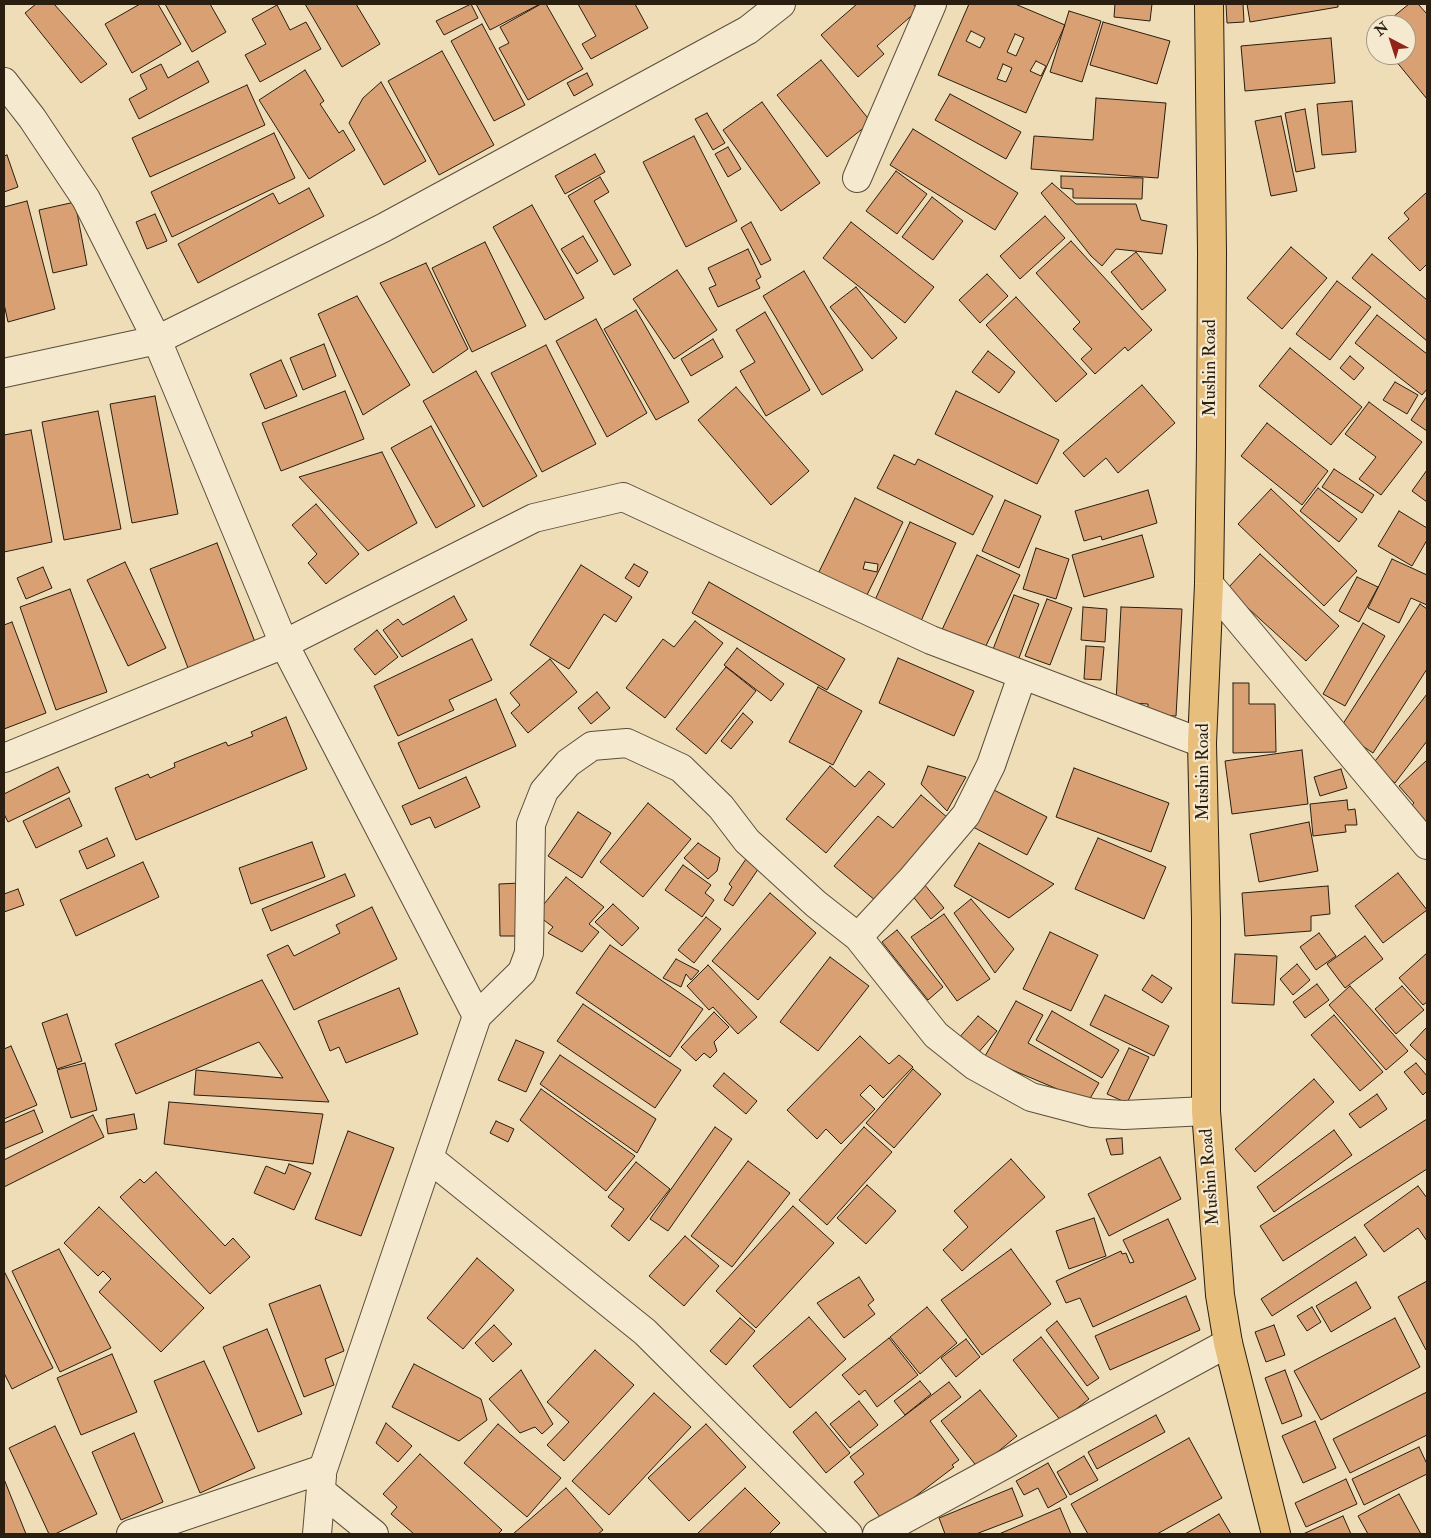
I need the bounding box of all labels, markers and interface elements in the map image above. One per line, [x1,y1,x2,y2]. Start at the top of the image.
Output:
north arrow [1366,15,1416,65]
text: N [1371,18,1392,39]
street label: Mushin Road [1200,319,1222,417]
street label: Mushin Road [1193,723,1215,821]
street label: Mushin Road [1197,1128,1225,1226]

